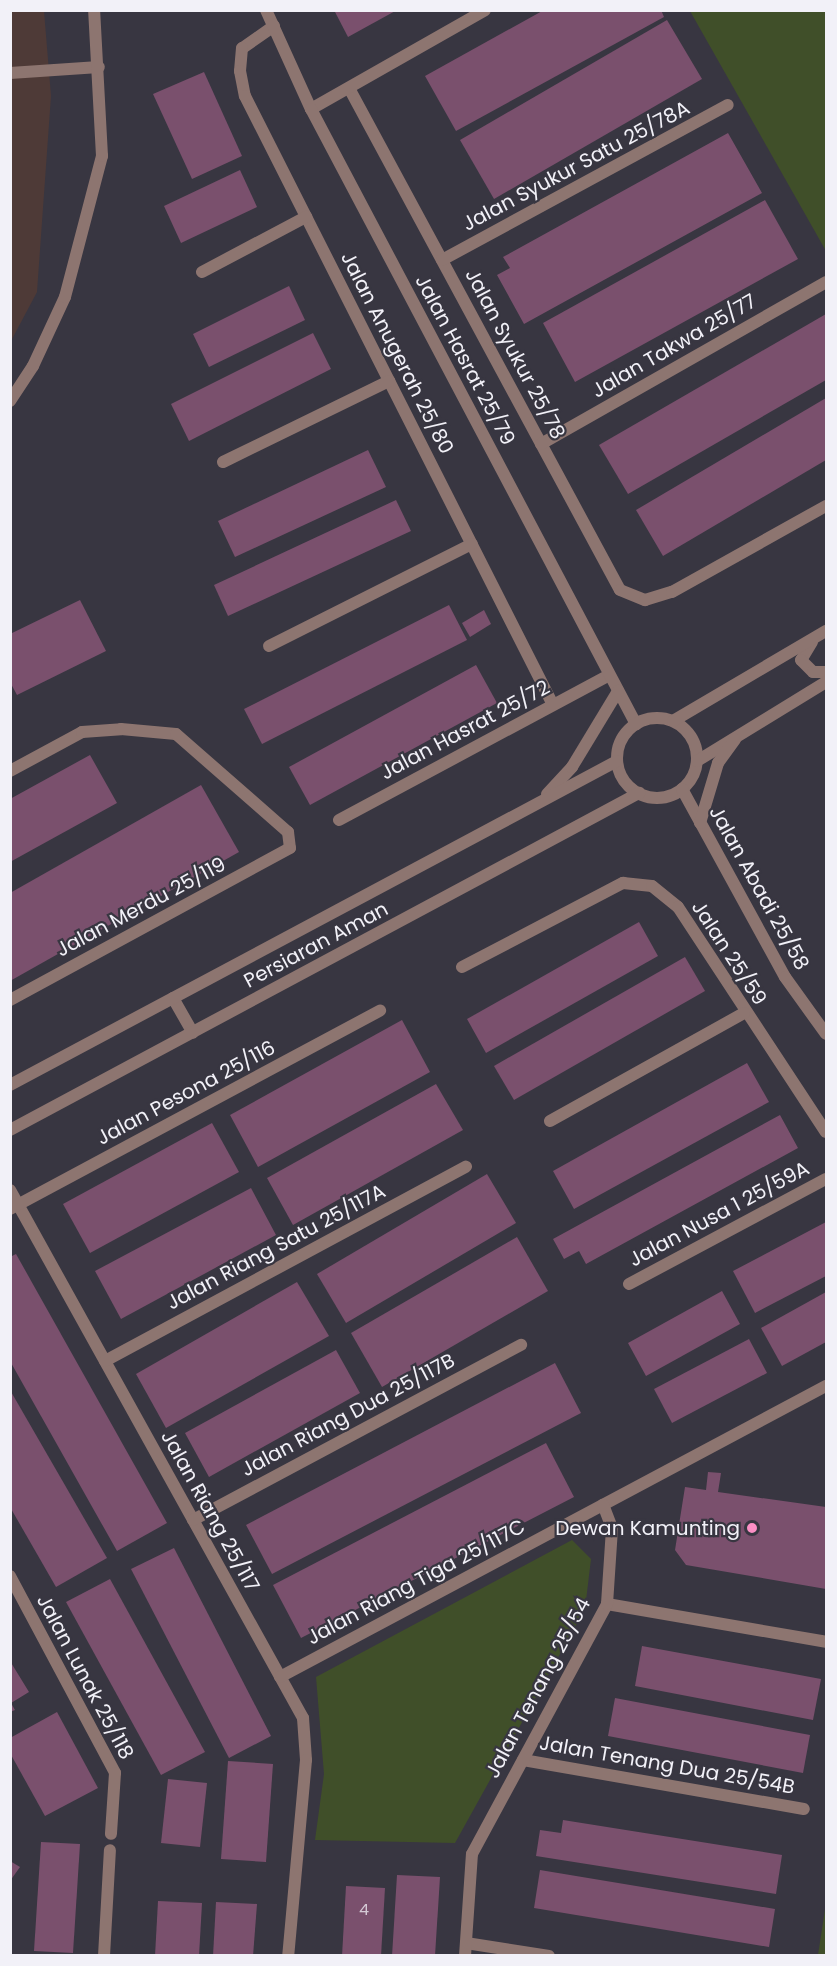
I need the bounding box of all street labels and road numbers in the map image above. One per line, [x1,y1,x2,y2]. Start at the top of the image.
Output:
street label: Jalan Syukur Satu 25/78A [458,96,694,236]
street label: Jalan Anugerah 25/80 [336,248,458,458]
street label: Jalan Syukur 25/78 [460,265,570,443]
street label: Jalan Hasrat 25/79 [410,271,520,449]
street label: Jalan Takwa 25/77 [587,289,761,403]
street label: Jalan Hasrat 25/72 [376,675,554,785]
street label: Jalan Abadi 25/58 [704,802,814,974]
street label: Jalan Merdu 25/119 [52,852,230,962]
street label: Jalan 25/59 [686,896,772,1010]
street label: Persiaran Aman [240,897,392,993]
street label: Jalan Pesona 25/116 [93,1036,279,1150]
street label: Jalan Nusa 1 25/59A [625,1156,813,1272]
street label: Jalan Riang Satu 25/117A [162,1179,390,1315]
street label: Jalan Riang Dua 25/117B [237,1348,459,1482]
street label: Jalan Riang 25/117 [156,1426,264,1596]
street label: Jalan Riang Tiga 25/117C [303,1514,529,1650]
street label: Jalan Lunak 25/118 [31,1591,139,1763]
street label: Jalan Tenang 25/54 [480,1594,596,1782]
street label: Jalan Tenang Dua 25/54B [538,1731,796,1799]

